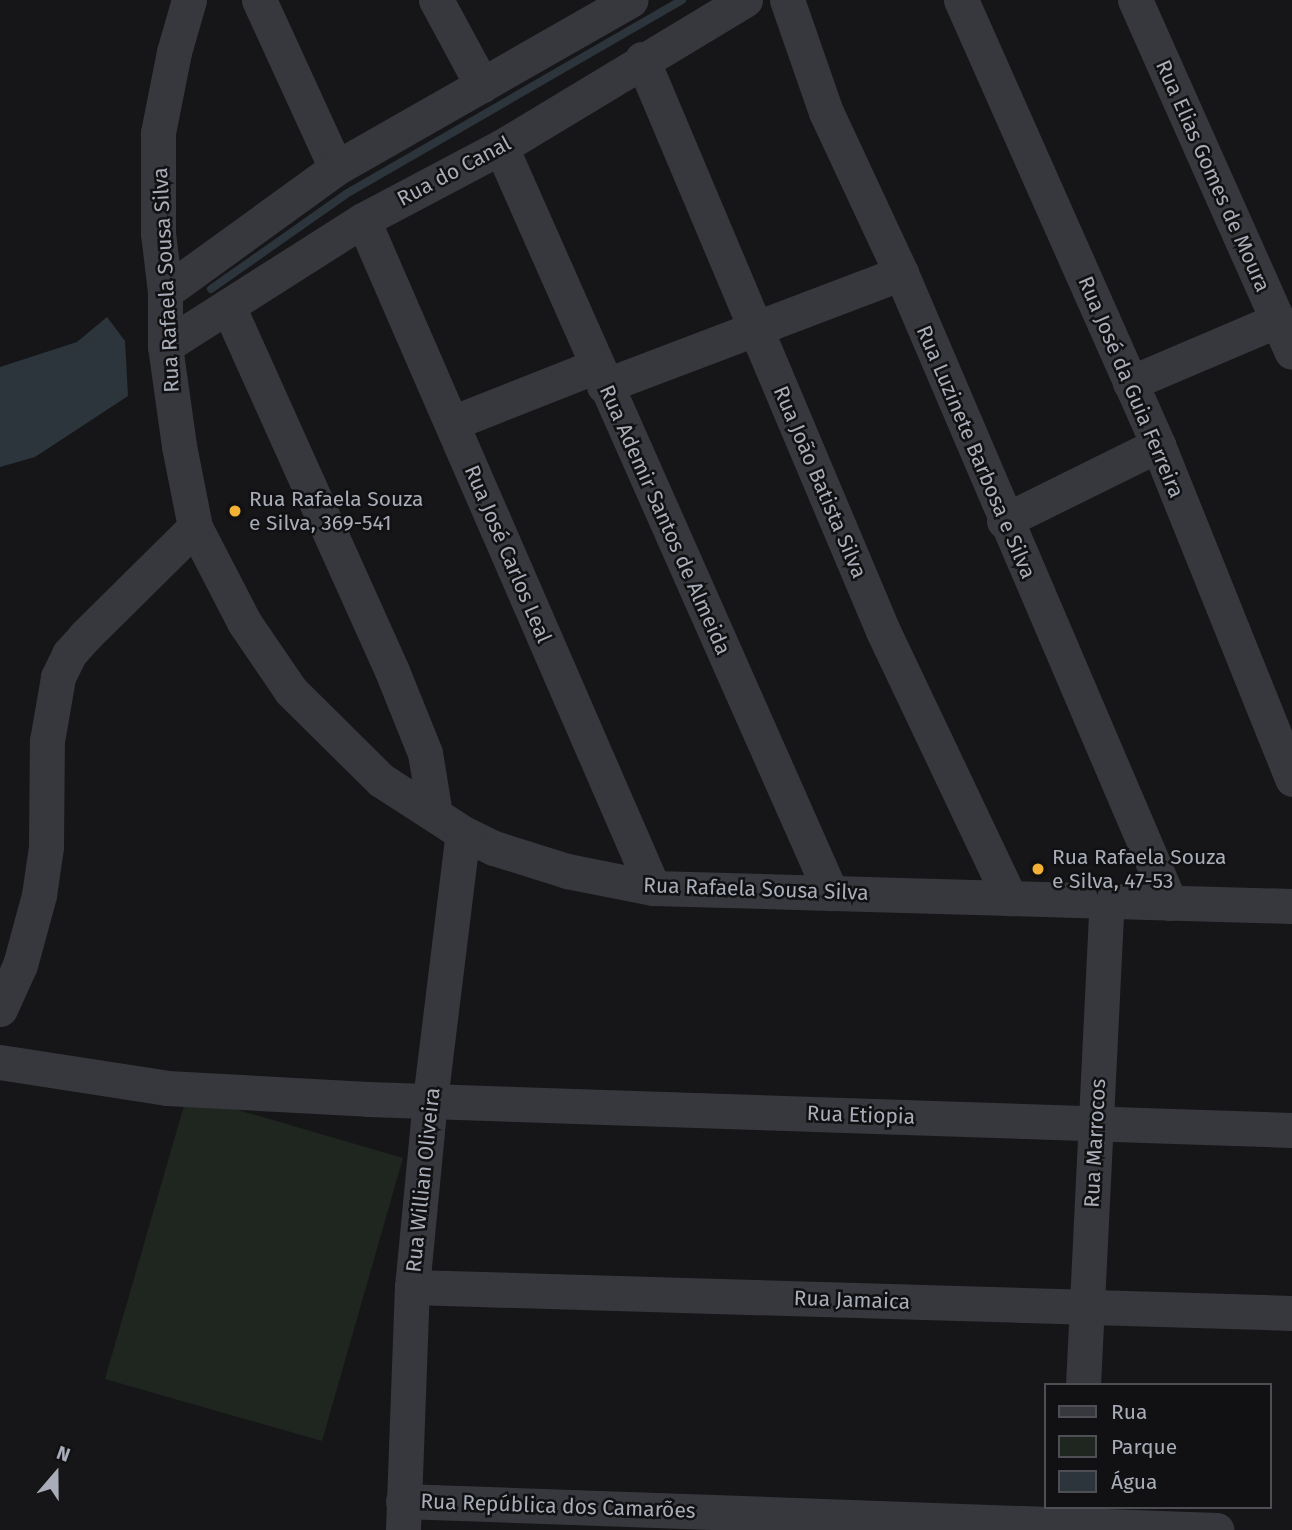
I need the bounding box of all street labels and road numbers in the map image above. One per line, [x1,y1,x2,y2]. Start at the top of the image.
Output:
street label: Rua Elias Gomes de Moura [1150,56,1276,296]
street label: Rua do Canal [393,131,515,211]
street label: Rua Rafaela Sousa Silva [148,167,184,393]
street label: Rua José da Guia Ferreira [1073,272,1189,502]
street label: Rua Luzinete Barbosa e Silva [911,322,1041,582]
street label: Rua Ademir Santos de Almeida [594,381,736,659]
street label: Rua João Batista Silva [768,382,872,582]
street label: Rua José Carlos Leal [459,461,557,647]
street label: Rua Rafaela Sousa Silva [643,872,869,906]
street label: Rua Marrocos [1079,1078,1111,1208]
street label: Rua Willian Oliveira [401,1086,445,1274]
street label: Rua Etiopia [806,1101,916,1129]
street label: Rua Jamaica [793,1285,911,1315]
street label: Rua República dos Camarões [420,1489,696,1523]

